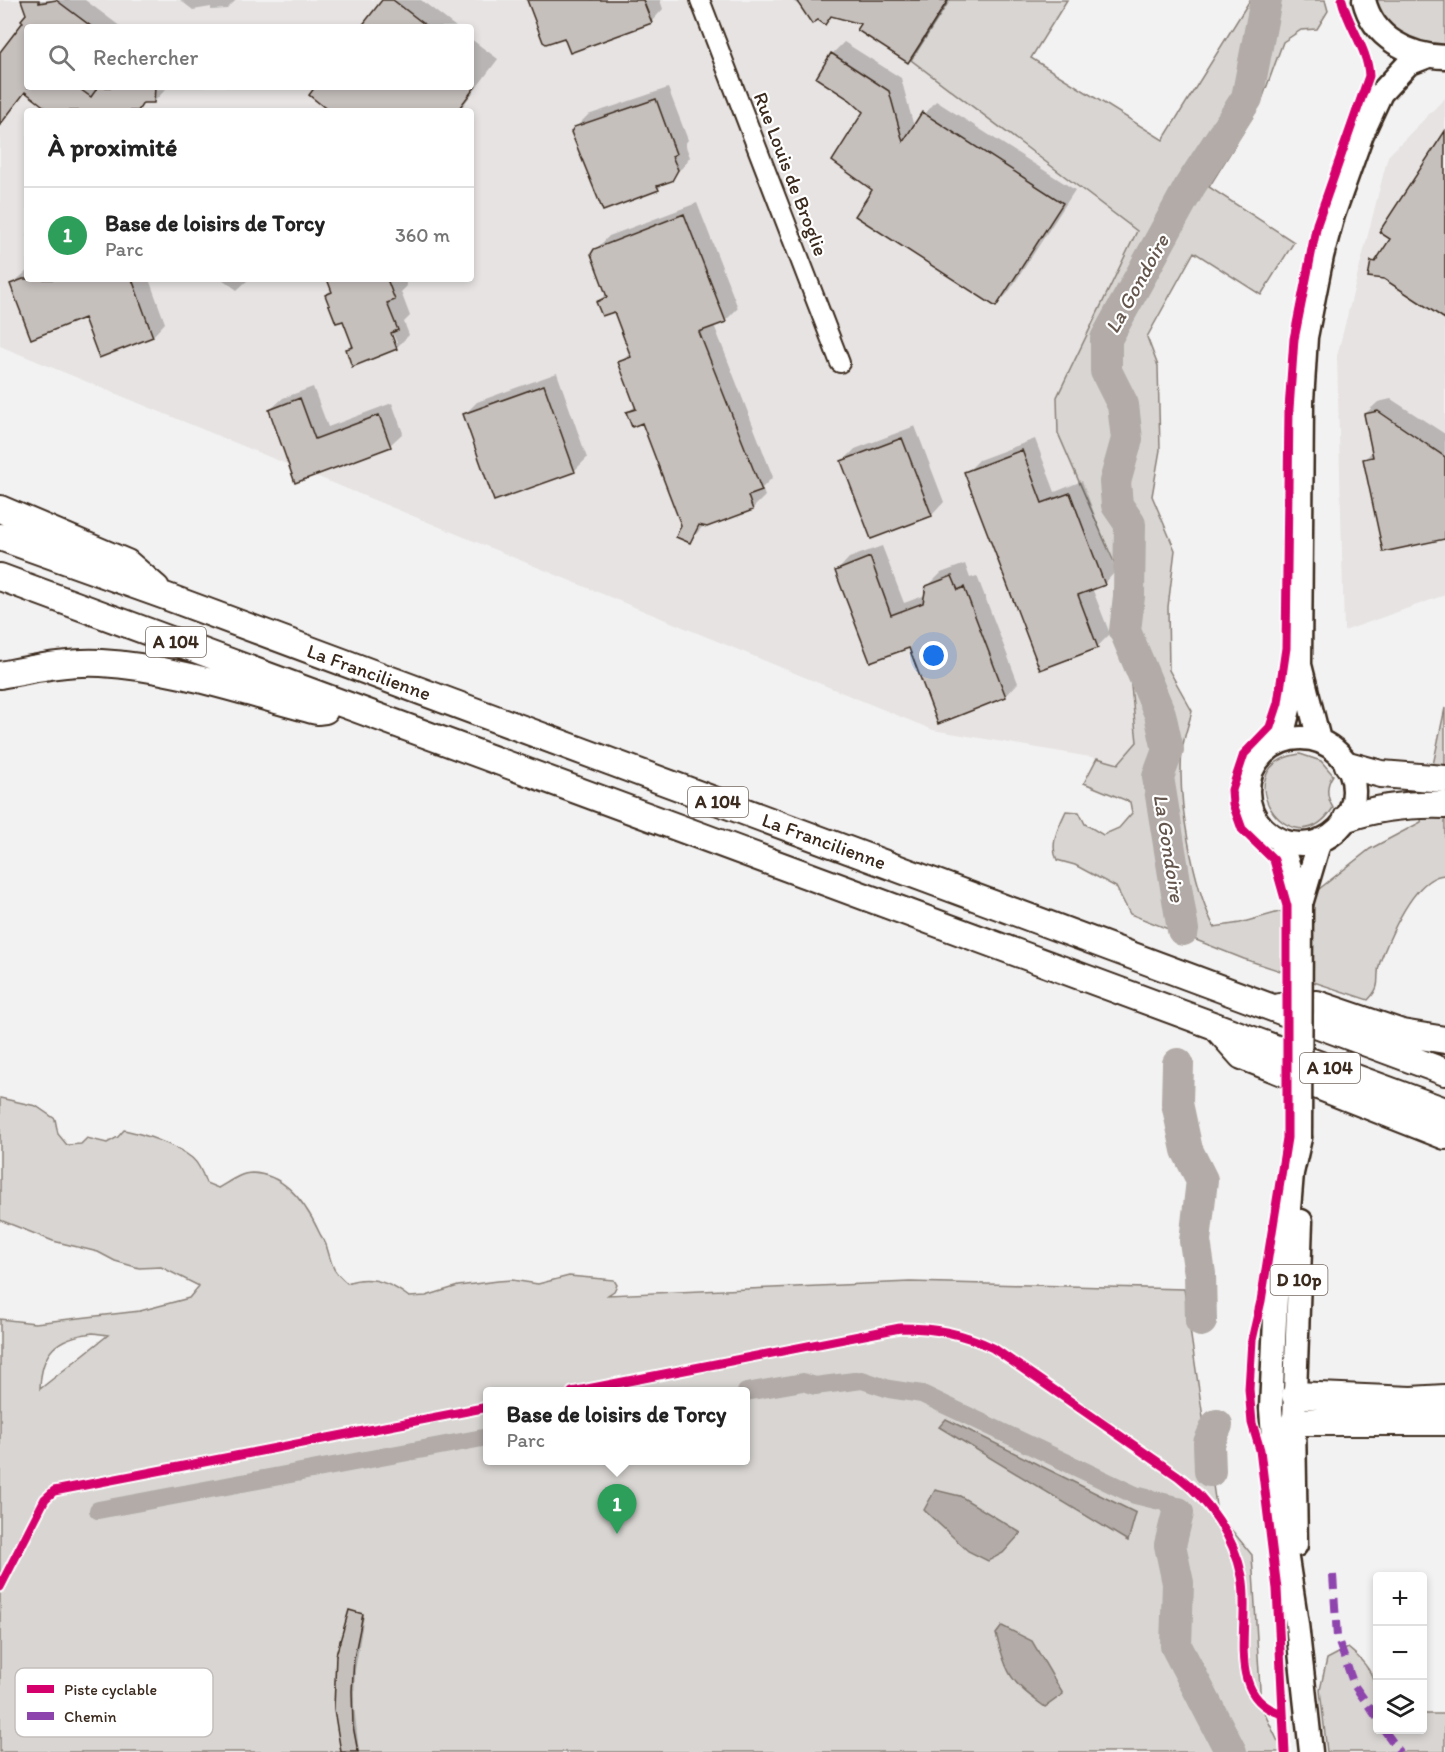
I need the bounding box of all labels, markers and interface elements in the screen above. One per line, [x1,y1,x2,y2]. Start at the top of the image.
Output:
search box [24,24,474,90]
icon: search [45,41,78,74]
text: Rechercher [93,44,198,71]
street label: Rue Louis de Broglie [749,89,833,259]
text: À proximité [48,131,177,163]
text: Base de loisirs de Torcy [105,210,325,237]
text: 1 [63,223,72,247]
text: 360 m [395,223,450,247]
water label: La Gondoire [1099,229,1174,337]
text: Parc [105,237,143,261]
road number: A 104 [146,627,206,657]
street label: La Francilienne [304,638,434,706]
your location [919,641,948,670]
road number: A 104 [688,787,748,817]
water label: La Gondoire [1149,792,1191,905]
street label: La Francilienne [759,807,889,875]
road number: A 104 [1300,1053,1360,1083]
road number: D 10p [1270,1265,1328,1295]
popup [483,1387,750,1465]
text: Base de loisirs de Torcy [507,1401,726,1428]
text: Parc [507,1428,545,1452]
pin: 1 [598,1484,636,1534]
map controls [1373,1572,1427,1734]
button: + [1373,1572,1427,1626]
button: − [1373,1626,1427,1680]
legend [15,1668,213,1737]
text: Piste cyclable [64,1680,157,1699]
button: layers [1373,1680,1427,1734]
text: Chemin [64,1707,117,1726]

